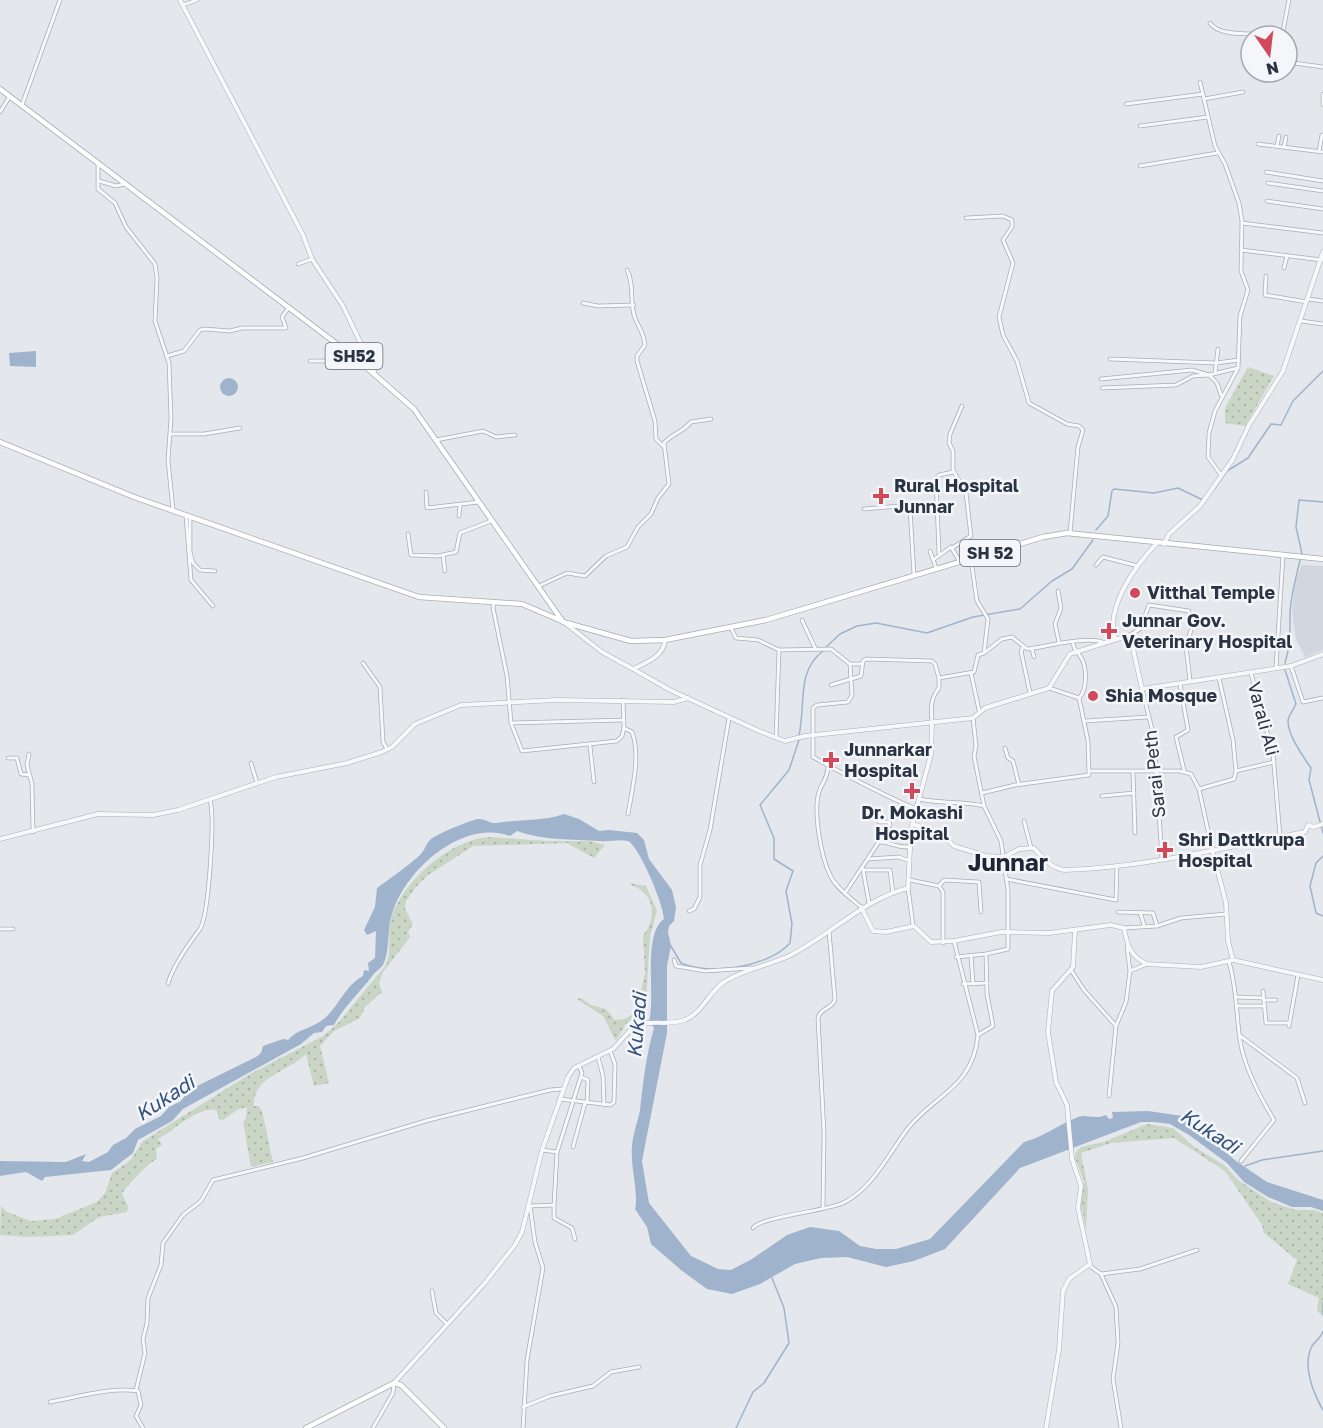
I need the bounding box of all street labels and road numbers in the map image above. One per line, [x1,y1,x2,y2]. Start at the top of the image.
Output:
road number: SH52 [326,343,382,369]
road number: SH 52 [960,540,1020,566]
street label: Varali Ali [1244,679,1284,758]
street label: Sarai Peth [1138,729,1170,819]

